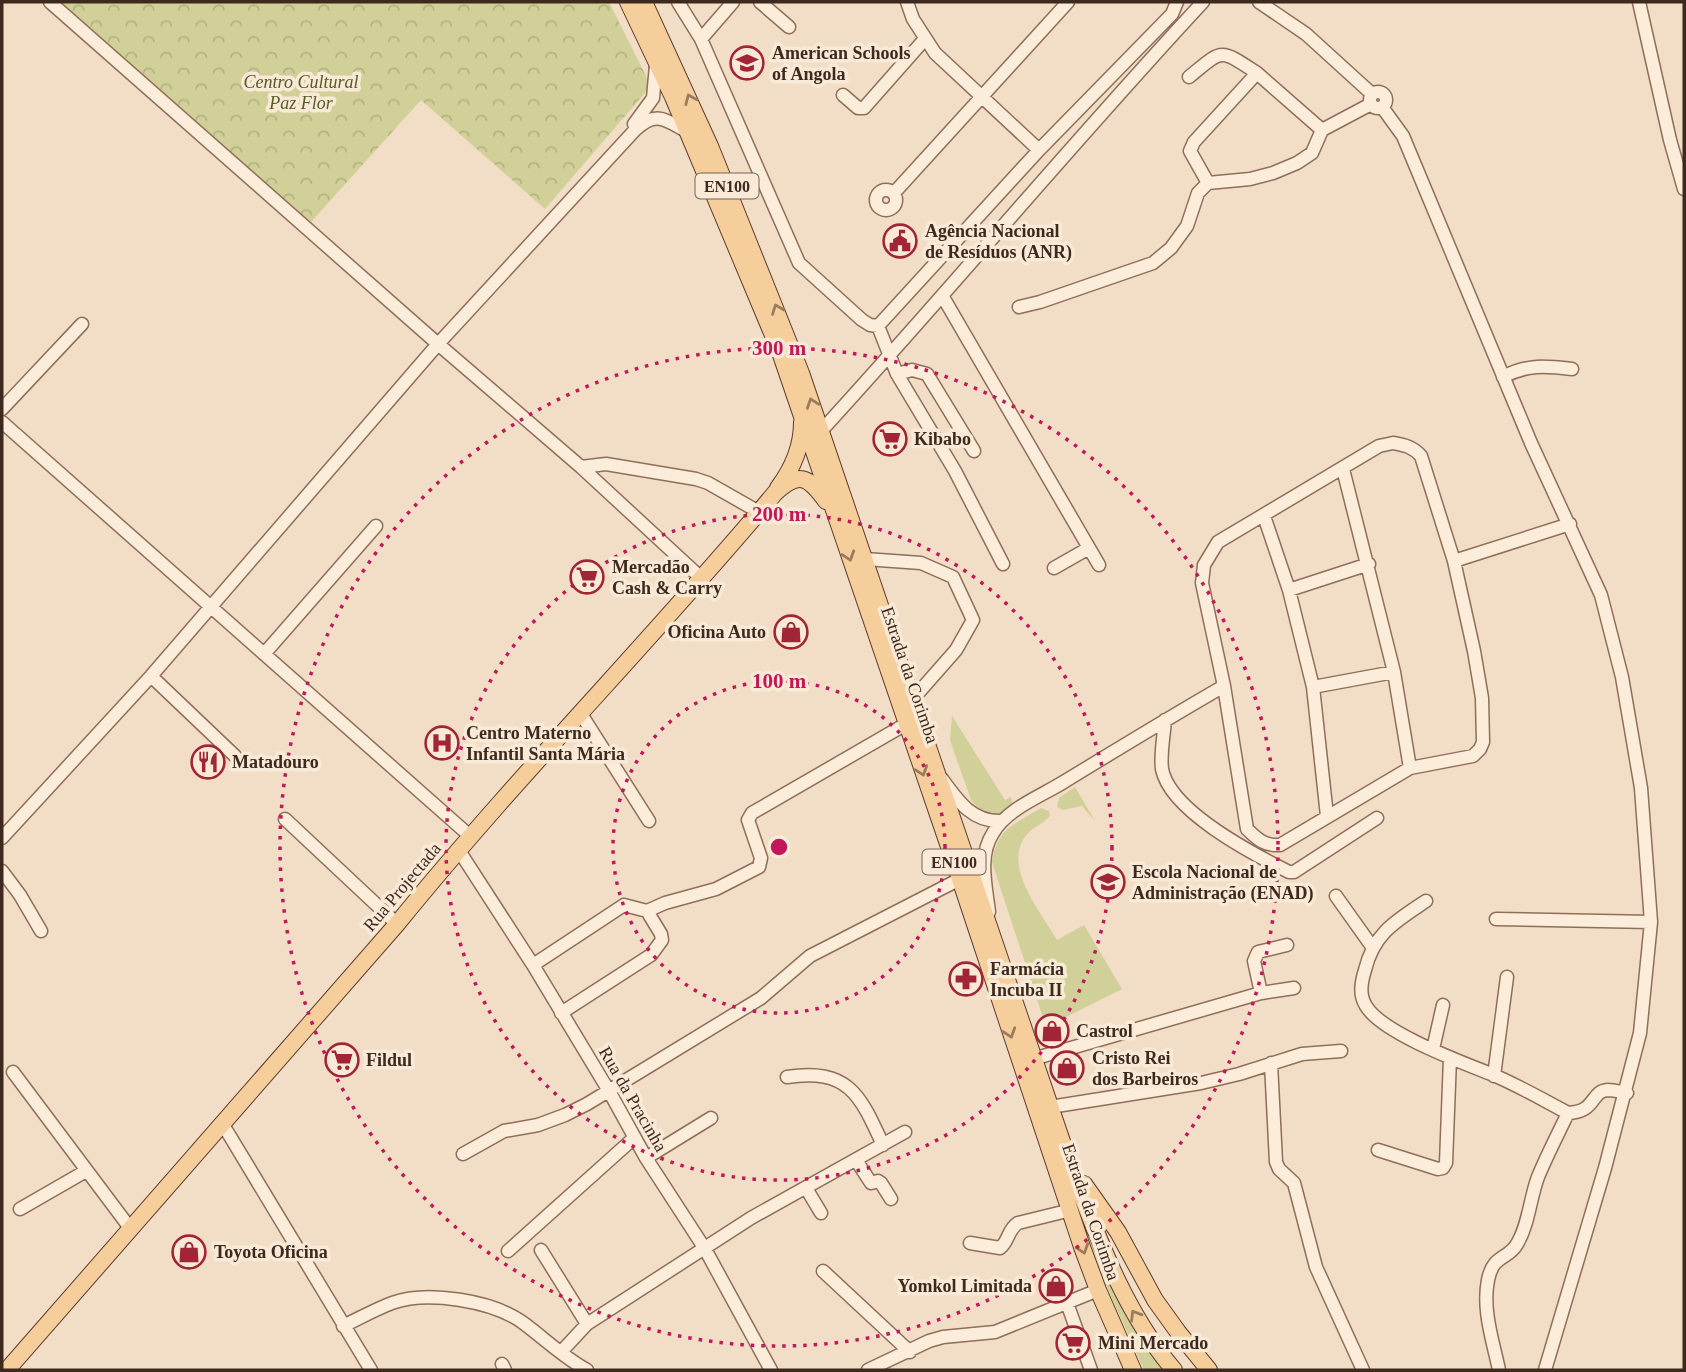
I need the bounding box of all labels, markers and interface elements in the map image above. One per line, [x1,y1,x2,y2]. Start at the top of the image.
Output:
place label: American Schools of Angola [772,43,911,84]
school or university icon: American Schools of Angola [728,44,766,82]
park label: Centro Cultural Paz Flor [244,72,358,113]
one-way arrow [684,94,698,106]
road number: EN100 [696,174,758,198]
place label: Agência Nacional de Resíduos (ANR) [925,221,1072,263]
public building icon: Agência Nacional de Resíduos (ANR) [881,222,919,260]
one-way arrow [771,304,785,316]
text: 300 m [752,336,807,360]
one-way arrow [806,398,820,410]
supermarket icon: Kibabo [871,420,909,458]
place label: Kibabo [914,429,971,449]
text: 200 m [752,502,807,526]
one-way arrow [841,549,856,561]
place label: Mercadão Cash & Carry [612,557,722,598]
supermarket icon: Mercadão Cash & Carry [568,558,606,596]
street label: Estrada da Corimba [877,604,943,746]
shop icon: Oficina Auto [772,613,810,651]
place label: Oficina Auto [667,622,766,642]
text: 100 m [752,669,807,693]
place label: Centro Materno Infantil Santa Mária [466,723,625,764]
hospital icon: Centro Materno Infantil Santa Mária [423,724,461,762]
restaurant icon: Matadouro [189,743,227,781]
place label: Matadouro [232,752,319,772]
one-way arrow [914,765,928,777]
centre of rings [767,835,791,859]
street label: Rua Projectada [359,839,445,935]
road number: EN100 [922,849,986,874]
place label: Escola Nacional de Administração (ENAD) [1132,862,1314,904]
school or university icon: Escola Nacional de Administração (ENAD) [1089,863,1127,901]
place label: Farmácia Incuba II [990,959,1064,1000]
pharmacy icon: Farmácia Incuba II [947,960,985,998]
shop icon: Castrol [1033,1012,1071,1050]
place label: Castrol [1076,1021,1133,1041]
one-way arrow [1002,1027,1016,1039]
supermarket icon: Fildul [323,1041,361,1079]
street label: Rua da Pracinha [595,1043,671,1155]
place label: Cristo Rei dos Barbeiros [1092,1048,1198,1089]
shop icon: Cristo Rei dos Barbeiros [1048,1049,1086,1087]
place label: Fildul [366,1050,412,1070]
street label: Estrada da Corimba [1058,1141,1124,1283]
shop icon: Toyota Oficina [170,1233,208,1271]
place label: Toyota Oficina [214,1242,328,1262]
one-way arrow [1075,1242,1089,1255]
shop icon: Yomkol Limitada [1037,1267,1075,1305]
place label: Yomkol Limitada [897,1276,1032,1296]
one-way arrow [1130,1309,1143,1322]
supermarket icon: Mini Mercado [1054,1324,1092,1362]
place label: Mini Mercado [1098,1333,1208,1353]

